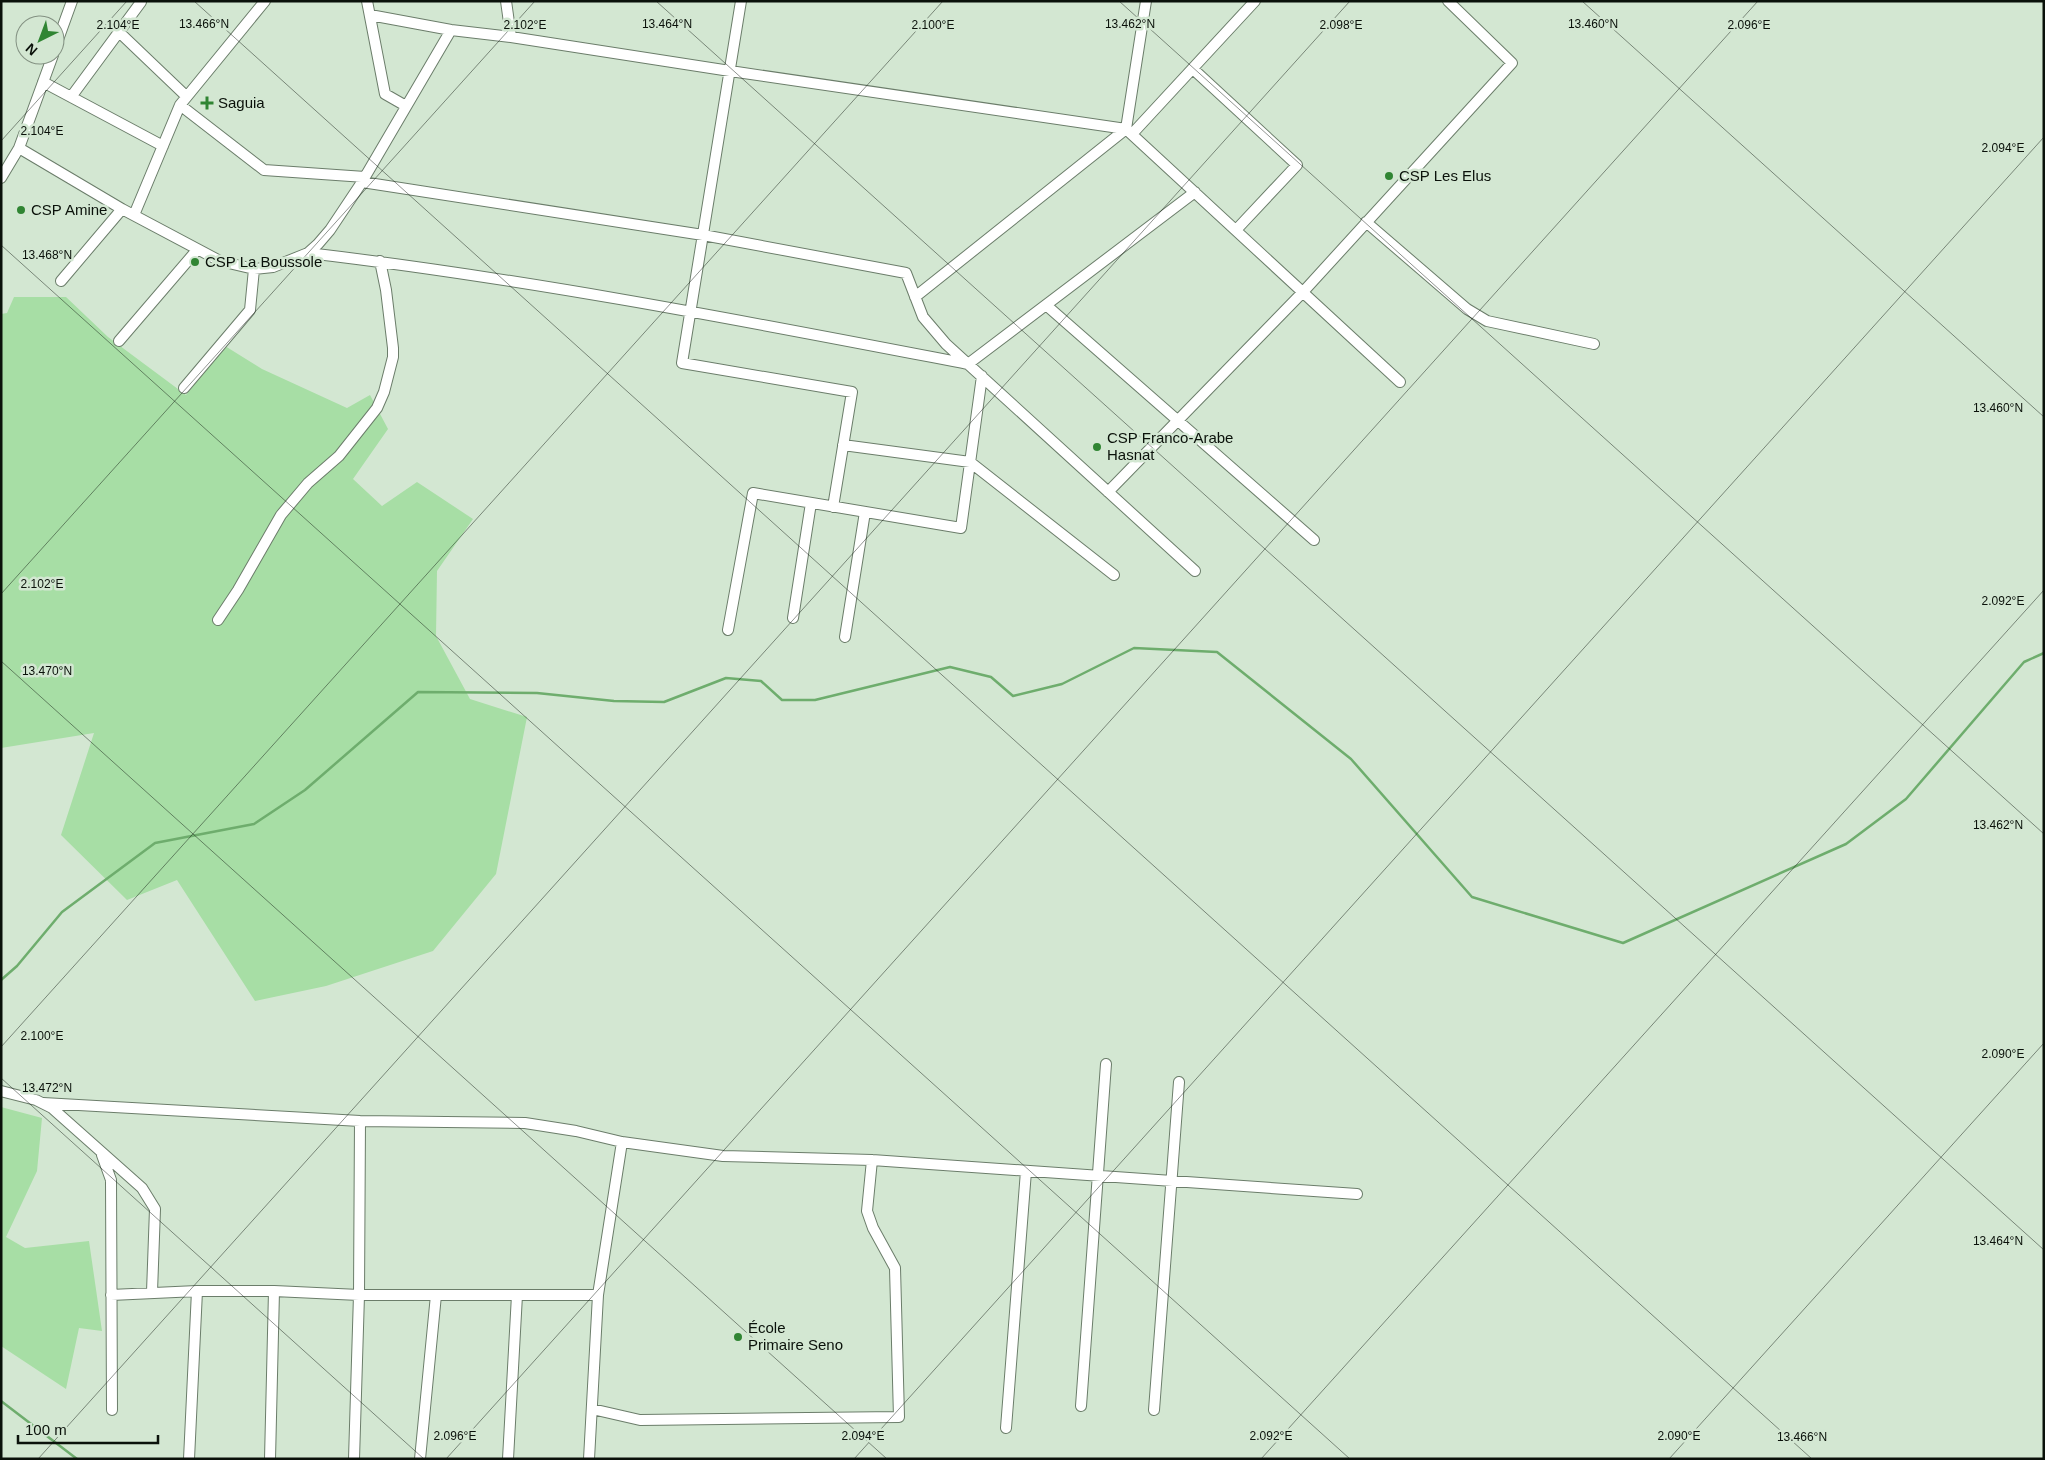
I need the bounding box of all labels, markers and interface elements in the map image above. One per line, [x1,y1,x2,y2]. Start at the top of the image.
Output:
north arrow [15,15,65,65]
text: 13.466°N [179,17,229,31]
text: 13.464°N [642,17,692,31]
text: 13.462°N [1105,17,1155,31]
text: 13.460°N [1568,17,1618,31]
text: 2.104°E [97,18,139,32]
text: 2.102°E [504,18,546,32]
text: 2.100°E [912,18,954,32]
text: 2.098°E [1320,18,1362,32]
text: 2.096°E [1728,18,1770,32]
text: N [22,40,40,59]
place label: Saguia [218,94,265,111]
marker: Saguia [200,96,214,110]
text: 2.104°E [21,124,63,138]
text: 2.094°E [1982,141,2024,155]
place label: CSP Les Elus [1399,167,1491,184]
marker: CSP Les Elus [1383,170,1395,182]
place label: CSP Amine [31,201,107,218]
marker: CSP Amine [15,204,27,216]
text: 13.468°N [22,248,72,262]
place label: CSP La Boussole [205,253,322,270]
marker: CSP La Boussole [189,256,201,268]
text: 13.460°N [1973,401,2023,415]
place label: CSP Franco-Arabe Hasnat [1107,429,1233,463]
marker: CSP Franco-Arabe Hasnat [1091,441,1103,453]
text: 2.102°E [21,577,63,591]
text: 2.092°E [1982,594,2024,608]
text: 13.470°N [22,664,72,678]
text: 13.462°N [1973,818,2023,832]
text: 2.100°E [21,1029,63,1043]
text: 2.090°E [1982,1047,2024,1061]
text: 13.472°N [22,1081,72,1095]
text: 13.464°N [1973,1234,2023,1248]
place label: École Primaire Seno [748,1319,843,1353]
marker: École Primaire Seno [732,1331,744,1343]
scale bar [18,1412,158,1444]
text: 100 m [25,1421,67,1438]
text: 2.096°E [434,1429,476,1443]
text: 2.094°E [842,1429,884,1443]
text: 2.092°E [1250,1429,1292,1443]
text: 2.090°E [1658,1429,1700,1443]
text: 13.466°N [1777,1430,1827,1444]

